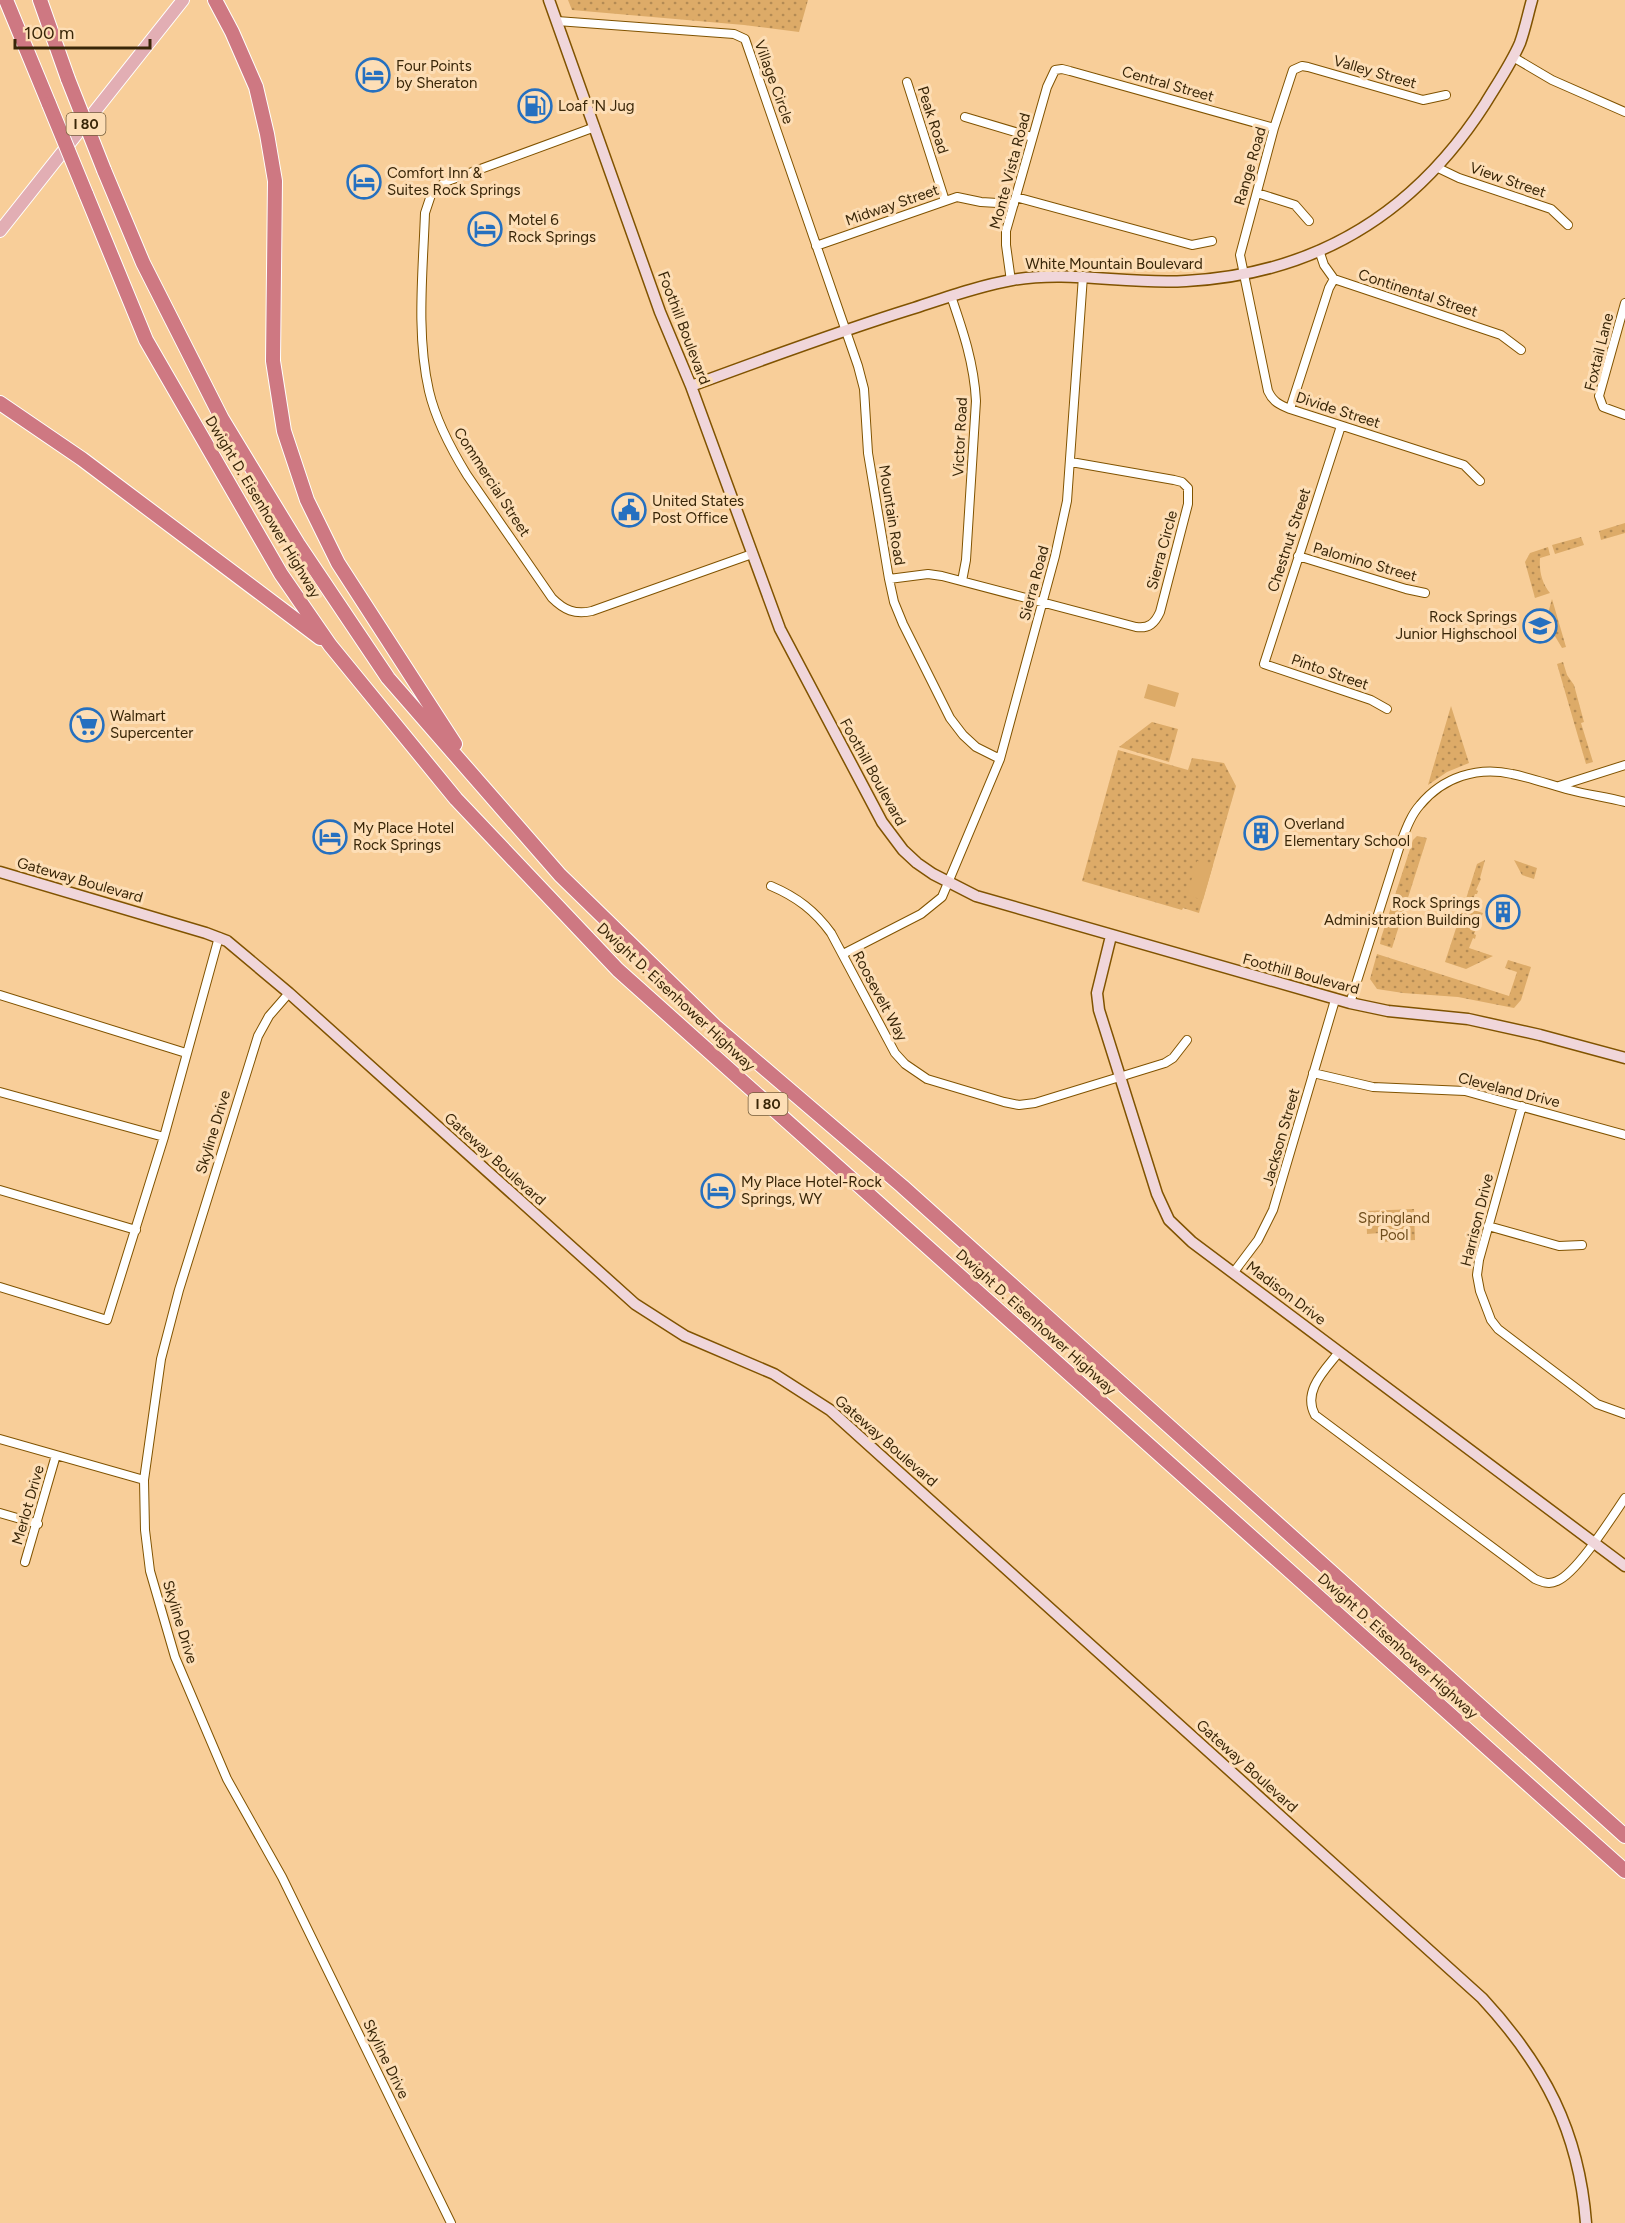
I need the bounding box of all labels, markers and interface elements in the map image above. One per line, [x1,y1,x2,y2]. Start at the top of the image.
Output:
scale bar [15,12,150,50]
text: 100 m [24,22,74,44]
street label: Village Circle [751,38,797,126]
street label: Valley Street [1331,52,1419,93]
hotel icon: Four Points by Sheraton [355,57,391,93]
place label: Four Points by Sheraton [396,57,477,92]
street label: Central Street [1120,62,1216,106]
street label: Peak Road [914,84,952,156]
fuel station icon: Loaf 'N Jug [517,88,553,124]
place label: Loaf 'N Jug [558,97,635,115]
street label: Monte Vista Road [986,111,1034,231]
road number: I 80 [66,113,106,135]
street label: Range Road [1230,125,1270,207]
street label: View Street [1468,159,1549,202]
hotel icon: Comfort Inn & Suites Rock Springs [346,164,382,200]
place label: Comfort Inn & Suites Rock Springs [387,164,521,199]
street label: Midway Street [843,180,941,229]
hotel icon: Motel 6 Rock Springs [467,211,503,247]
place label: Motel 6 Rock Springs [508,211,596,246]
street label: White Mountain Boulevard [1025,255,1203,273]
street label: Continental Street [1356,265,1480,321]
street label: Foothill Boulevard [654,269,714,387]
street label: Foxtail Lane [1581,311,1617,393]
street label: Divide Street [1293,388,1383,432]
street label: Victor Road [949,397,971,477]
street label: Dwight D. Eisenhower Highway [201,413,325,601]
street label: Commercial Street [450,424,534,540]
street label: Mountain Road [875,463,909,567]
street label: Chestnut Street [1264,485,1314,594]
public building icon: United States Post Office [611,492,647,528]
place label: United States Post Office [652,492,744,527]
street label: Sierra Circle [1143,508,1181,592]
street label: Palomino Street [1311,539,1419,586]
street label: Sierra Road [1015,544,1053,622]
place label: Rock Springs Junior Highschool [1395,608,1517,643]
school or university icon: Rock Springs Junior Highschool [1522,608,1558,644]
street label: Pinto Street [1289,650,1371,694]
supermarket icon: Walmart Supercenter [69,707,105,743]
place label: Walmart Supercenter [110,707,193,742]
street label: Foothill Boulevard [836,715,910,829]
building icon: Overland Elementary School [1243,815,1279,851]
place label: Overland Elementary School [1284,815,1410,850]
hotel icon: My Place Hotel Rock Springs [312,819,348,855]
place label: My Place Hotel Rock Springs [353,819,454,854]
street label: Gateway Boulevard [15,853,145,907]
place label: Rock Springs Administration Building [1324,894,1480,929]
building icon: Rock Springs Administration Building [1485,894,1521,930]
street label: Dwight D. Eisenhower Highway [593,919,759,1075]
street label: Roosevelt Way [849,948,911,1044]
street label: Foothill Boulevard [1241,950,1361,998]
street label: Cleveland Drive [1456,1069,1562,1111]
street label: Jackson Street [1258,1086,1304,1188]
street label: Skyline Drive [192,1088,234,1176]
road number: I 80 [748,1093,788,1115]
street label: Gateway Boulevard [441,1109,549,1209]
street label: Harrison Drive [1457,1172,1497,1268]
hotel icon: My Place Hotel-Rock Springs, WY [700,1173,736,1209]
place label: My Place Hotel-Rock Springs, WY [741,1173,882,1208]
park label: Springland Pool [1358,1209,1430,1244]
street label: Dwight D. Eisenhower Highway [952,1245,1120,1399]
street label: Madison Drive [1243,1257,1329,1329]
street label: Gateway Boulevard [831,1392,941,1490]
street label: Merlot Drive [8,1463,48,1547]
street label: Dwight D. Eisenhower Highway [1314,1569,1482,1723]
street label: Skyline Drive [159,1578,201,1666]
street label: Gateway Boulevard [1193,1716,1301,1816]
street label: Skyline Drive [359,2016,413,2102]

